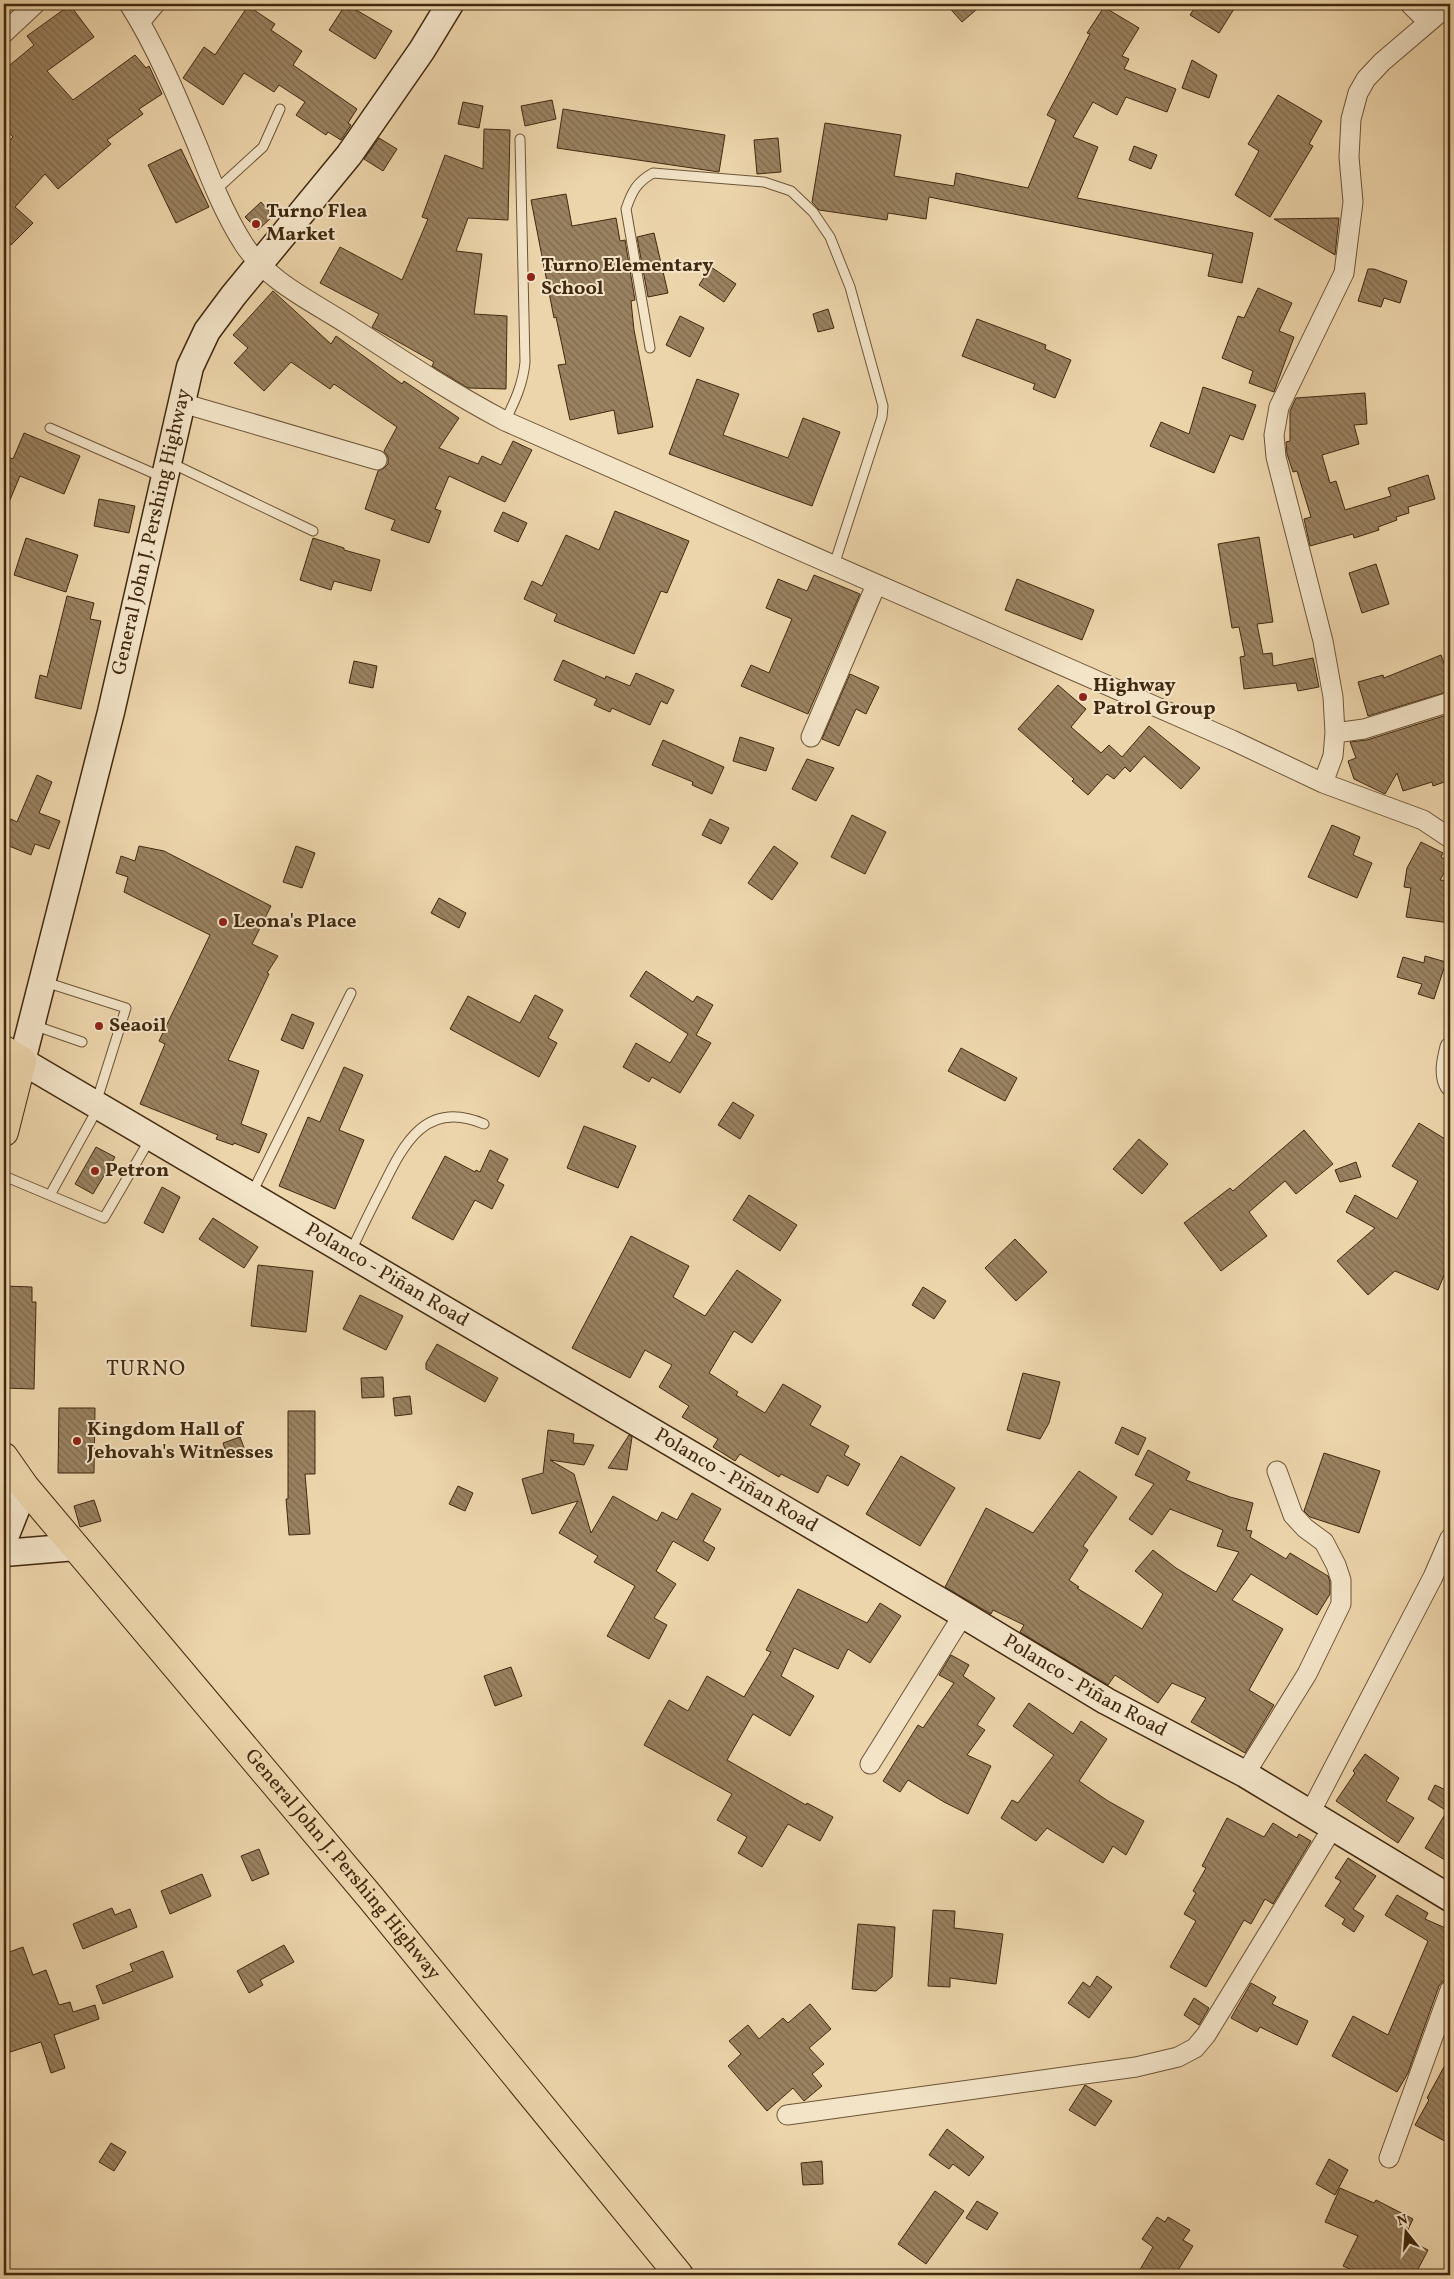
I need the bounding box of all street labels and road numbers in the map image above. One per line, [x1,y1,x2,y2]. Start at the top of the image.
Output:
street label: General John J. Pershing Highway [105,386,199,678]
street label: Polanco - Piñan Road [300,1216,474,1335]
street label: Polanco - Piñan Road [649,1422,823,1540]
street label: Polanco - Piñan Road [997,1628,1172,1745]
street label: General John J. Pershing Highway [238,1743,447,1987]

